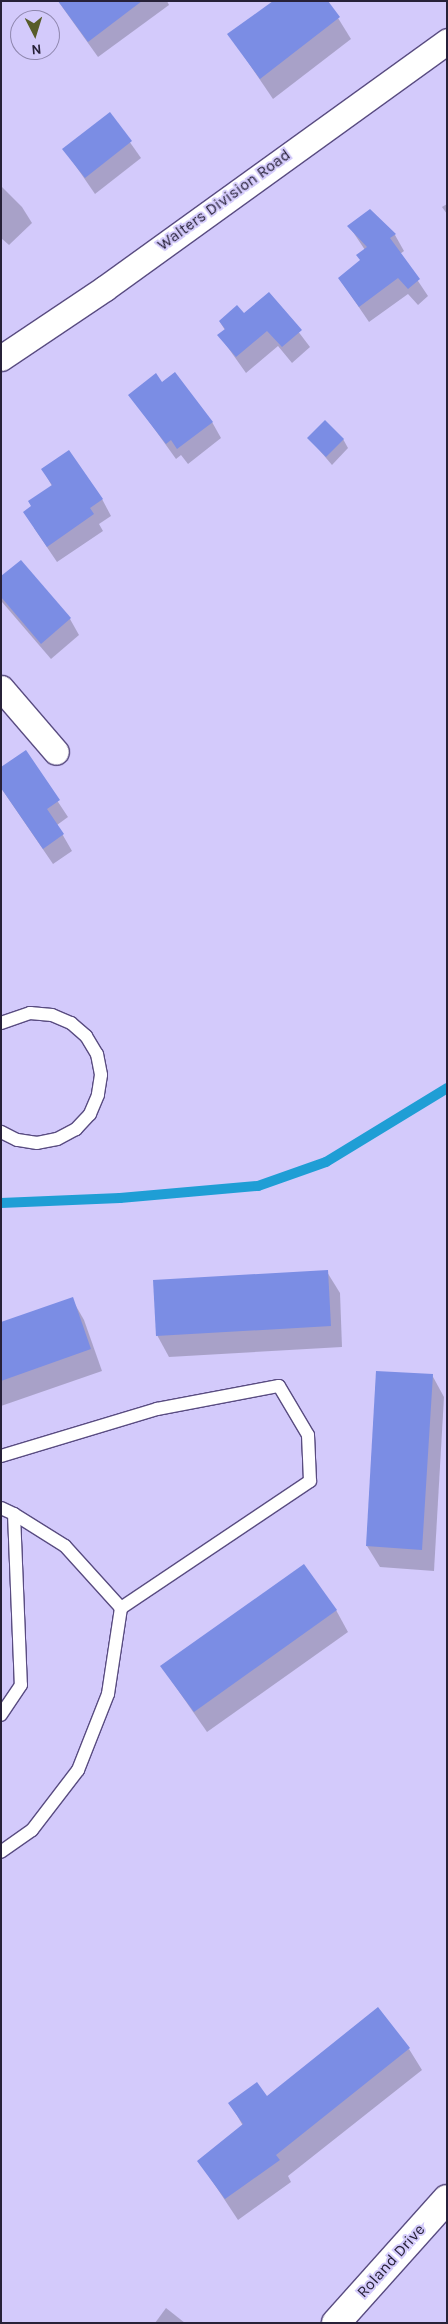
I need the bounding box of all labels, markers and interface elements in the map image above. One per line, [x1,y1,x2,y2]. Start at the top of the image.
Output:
north arrow [10,10,60,60]
text: N [31,41,42,58]
street label: Walters Division Road [154,145,294,255]
street label: Roland Drive [353,2220,429,2302]

